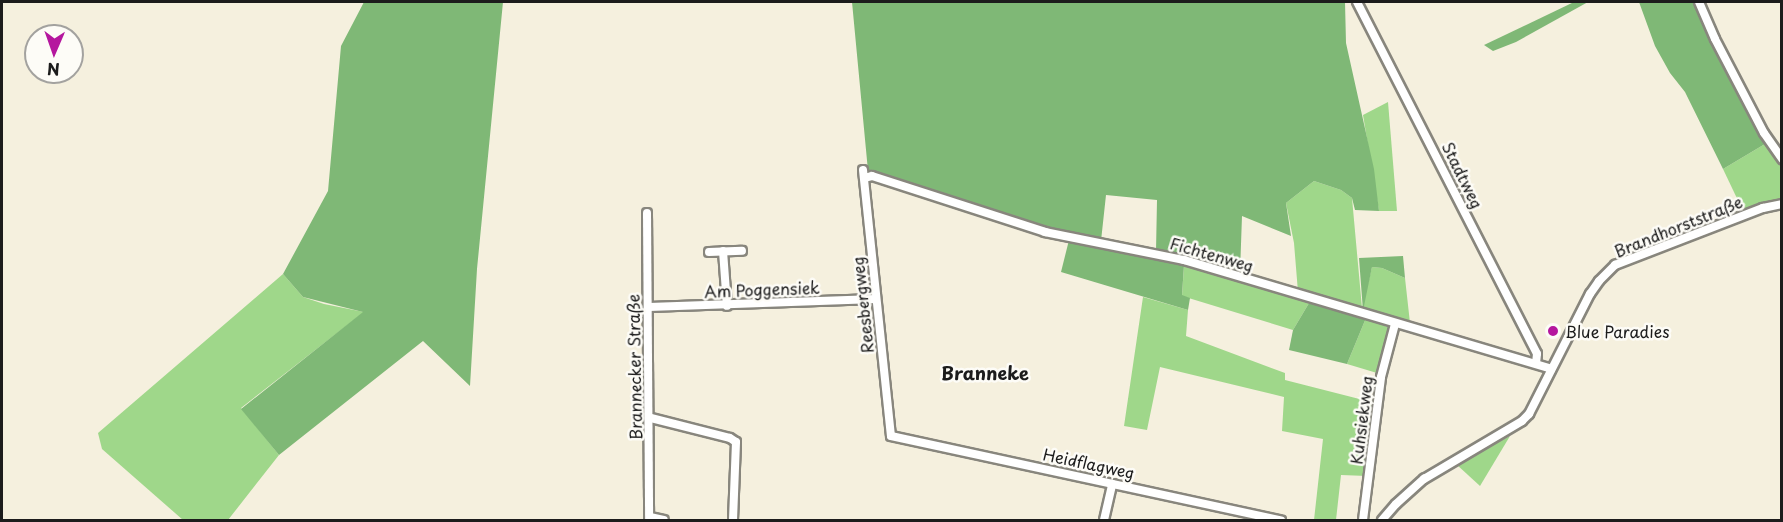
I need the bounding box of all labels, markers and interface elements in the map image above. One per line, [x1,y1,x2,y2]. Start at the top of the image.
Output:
north arrow [24,24,84,84]
text: N [47,58,60,82]
street label: Stadtweg [1439,138,1487,212]
street label: Brandhorststraße [1611,191,1745,261]
street label: Fichtenweg [1168,233,1256,275]
street label: Reesbergweg [847,256,877,354]
street label: Am Poggensiek [703,277,821,301]
street label: Brannecker Straße [623,293,645,441]
place label: Blue Paradies [1565,321,1669,341]
marker: Blue Paradies [1546,324,1560,338]
district label: Branneke [941,362,1029,384]
street label: Kuhsiekweg [1346,375,1376,465]
street label: Heidflagweg [1042,444,1136,482]

